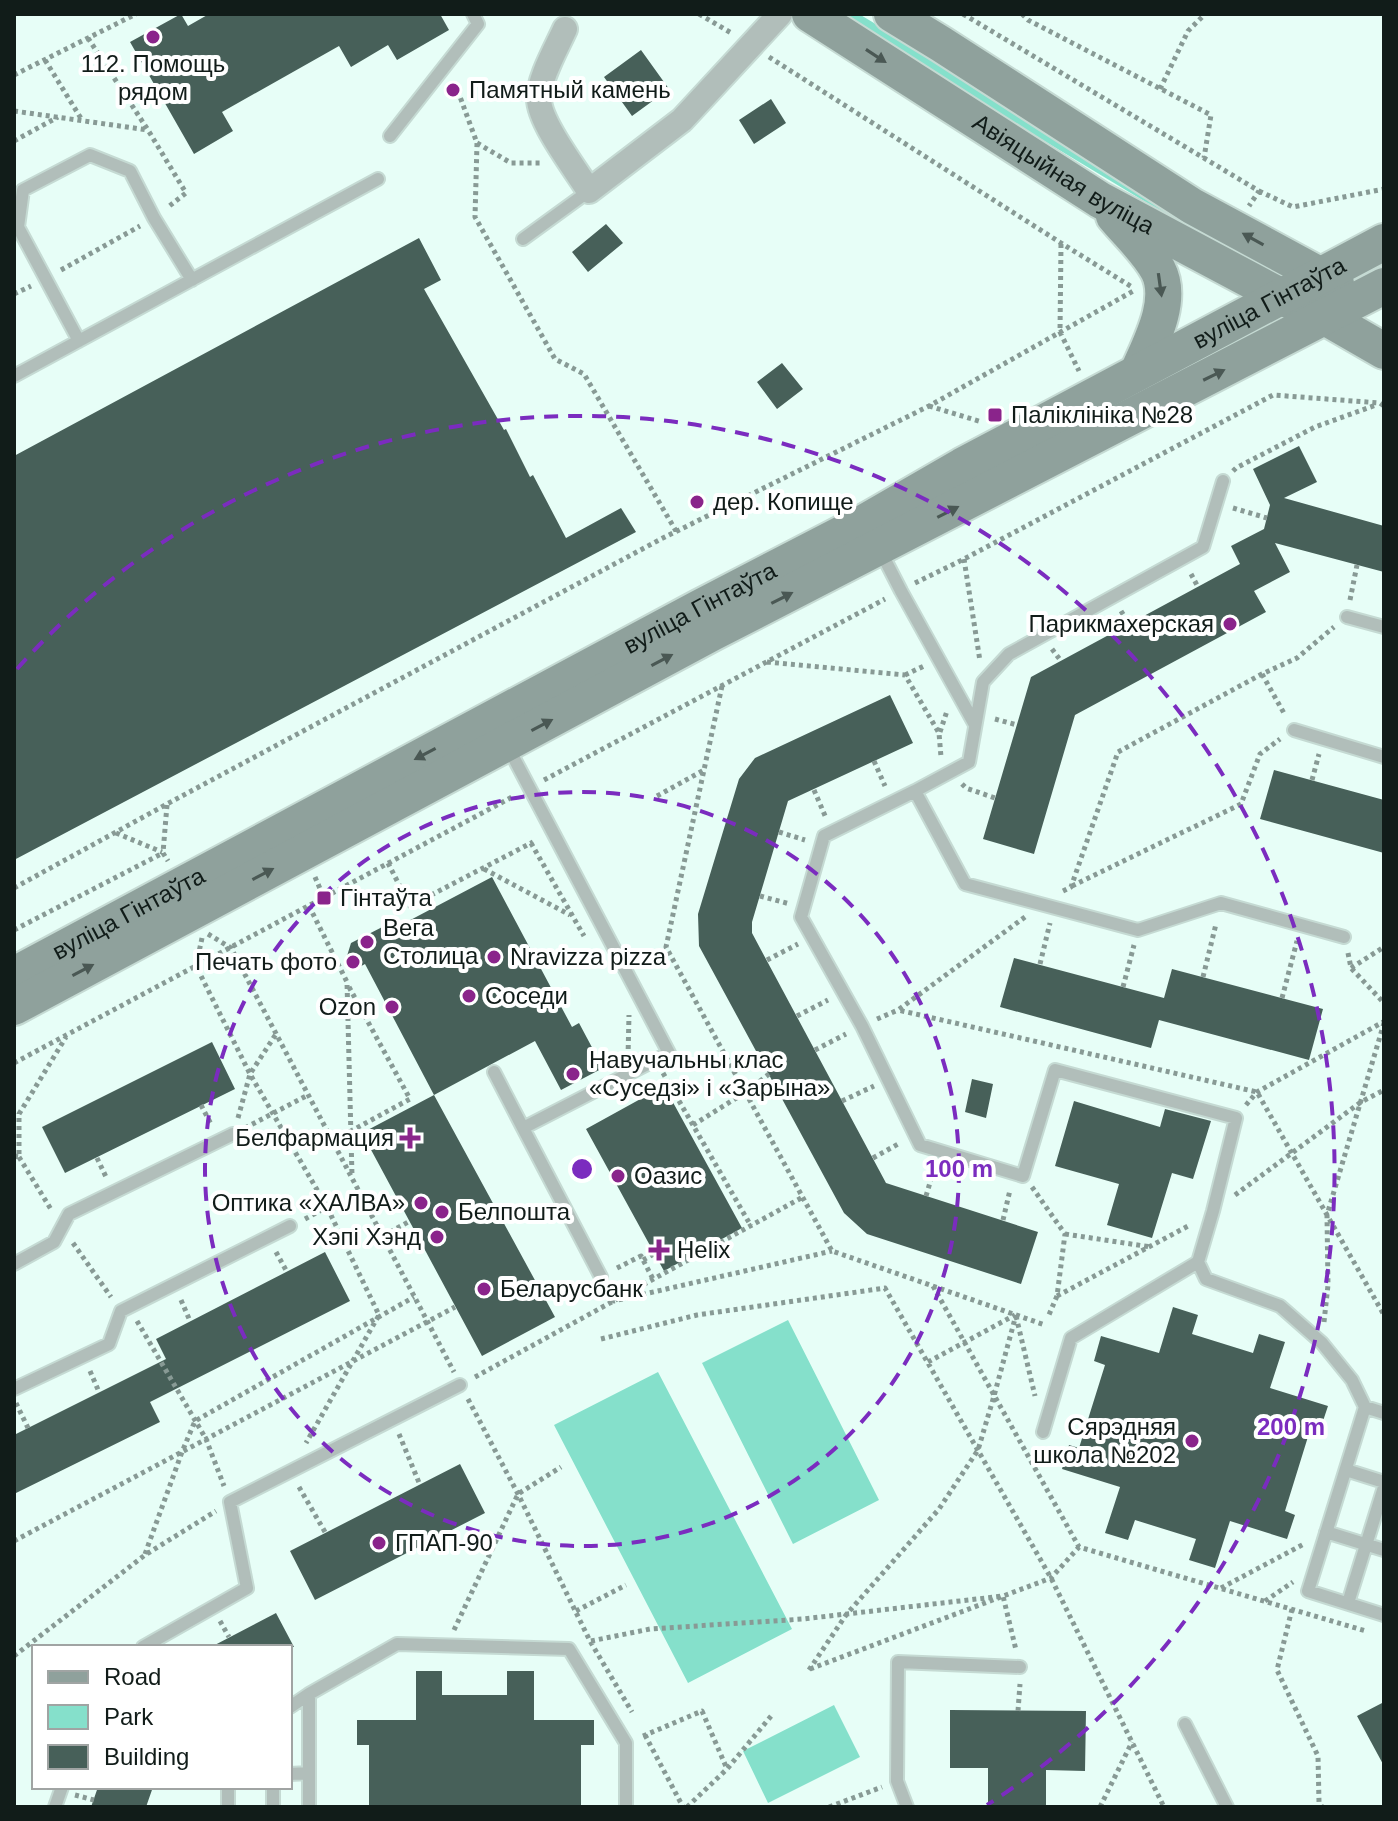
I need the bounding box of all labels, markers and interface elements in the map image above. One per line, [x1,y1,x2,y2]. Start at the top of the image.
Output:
marker: 112. Помощь рядом [144,28,162,46]
one-way arrow [865,49,887,63]
place label: 112. Помощь рядом [81,50,225,105]
place label: Памятный камень [469,76,671,103]
marker: Памятный камень [444,81,462,99]
street label: Авіяцыйная вуліца [968,108,1160,240]
one-way arrow [1242,232,1264,246]
street label: вуліца Гінтаўта [1188,251,1350,354]
one-way arrow [1154,272,1167,297]
one-way arrow [1202,368,1225,382]
place label: Паліклініка №28 [1011,401,1193,428]
marker: Паліклініка №28 [986,406,1004,424]
place label: дер. Копище [713,488,854,515]
marker: дер. Копище [688,493,706,511]
one-way arrow [937,505,960,519]
street label: вуліца Гінтаўта [619,556,781,659]
one-way arrow [770,591,793,604]
place label: Парикмахерская [1029,610,1214,637]
marker: Парикмахерская [1221,615,1239,633]
one-way arrow [651,654,673,668]
one-way arrow [531,718,553,732]
one-way arrow [413,748,436,761]
street label: вуліца Гінтаўта [48,861,210,965]
one-way arrow [252,867,275,880]
place label: Гінтаўта [340,884,432,911]
marker: Гінтаўта [315,889,333,907]
place label: Вега Столица [383,914,479,969]
marker: Вега Столица [358,933,376,951]
place label: Nravizza pizza [510,943,667,970]
place label: Печать фото [195,948,337,975]
marker: Nravizza pizza [485,948,503,966]
marker: Печать фото [344,953,362,971]
one-way arrow [71,963,94,977]
place label: Соседи [485,982,568,1009]
marker: Соседи [460,987,478,1005]
place label: Ozon [319,993,376,1020]
marker: Ozon [383,998,401,1016]
place label: Навучальны клас «Суседзі» і «Зарына» [589,1046,830,1101]
marker: Навучальны клас «Суседзі» і «Зарына» [564,1065,582,1083]
place label: Белфармация [235,1124,394,1151]
marker: Белфармация [401,1129,419,1147]
centre of rings [568,1155,596,1183]
text: 100 m [925,1155,993,1182]
place label: Оазис [634,1162,702,1189]
marker: Оазис [609,1167,627,1185]
place label: Оптика «ХАЛВА» [212,1189,405,1216]
marker: Оптика «ХАЛВА» [412,1194,430,1212]
place label: Белпошта [458,1198,571,1225]
marker: Белпошта [433,1203,451,1221]
place label: Хэпі Хэнд [312,1223,421,1250]
marker: Хэпі Хэнд [428,1228,446,1246]
place label: Helix [677,1236,730,1263]
marker: Helix [648,1239,670,1261]
place label: Беларусбанк [500,1275,643,1302]
marker: Беларусбанк [475,1280,493,1298]
place label: Сярэдняя школа №202 [1033,1413,1176,1468]
text: 200 m [1257,1413,1325,1440]
marker: Сярэдняя школа №202 [1183,1432,1201,1450]
place label: ГПАП-90 [395,1529,493,1556]
marker: ГПАП-90 [370,1534,388,1552]
legend [32,1645,292,1789]
text: Road [104,1663,161,1690]
text: Park [104,1703,154,1730]
text: Building [104,1743,189,1770]

